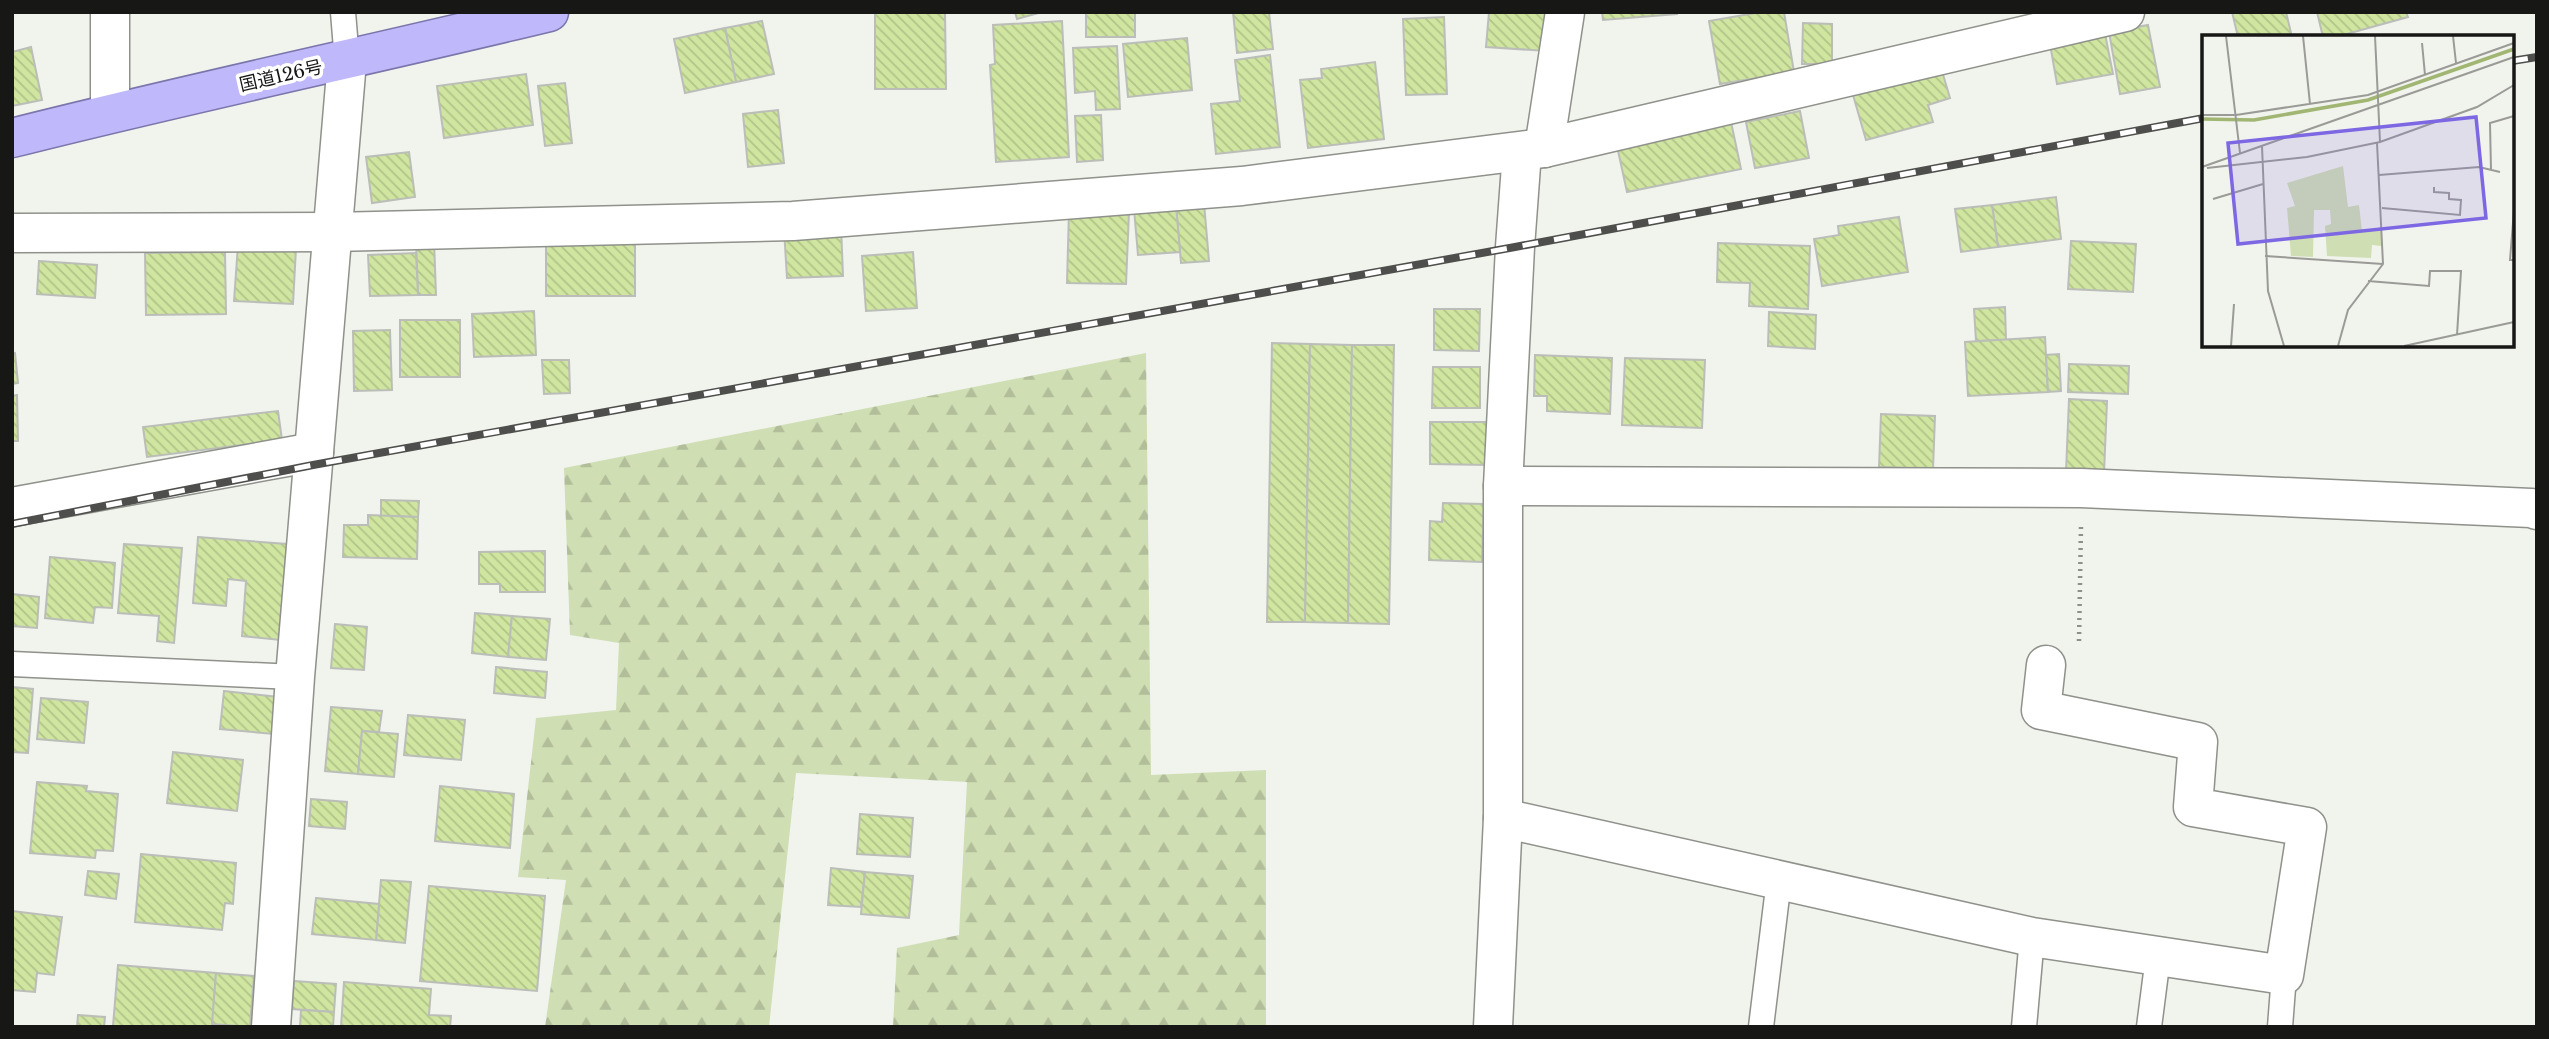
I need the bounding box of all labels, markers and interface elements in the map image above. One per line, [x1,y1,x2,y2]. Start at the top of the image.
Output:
inset map [2202,35,2514,346]
street label: 国道126号 [237,56,325,96]

